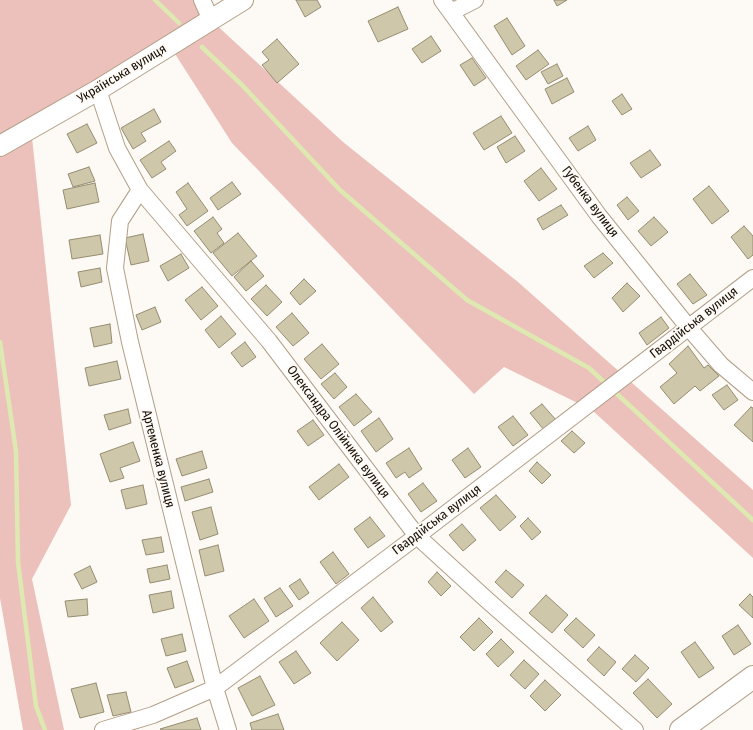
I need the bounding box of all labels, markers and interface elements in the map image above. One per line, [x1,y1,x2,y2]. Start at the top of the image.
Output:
street label: Українська вулиця [75,41,169,107]
street label: Губенка вулиця [558,163,622,241]
street label: Гвардійська вулиця [647,284,741,362]
street label: Олександра Олійника вулиця [283,363,393,501]
street label: Артеменка вулиця [138,408,178,510]
street label: Гвардійська вулиця [389,482,485,558]

